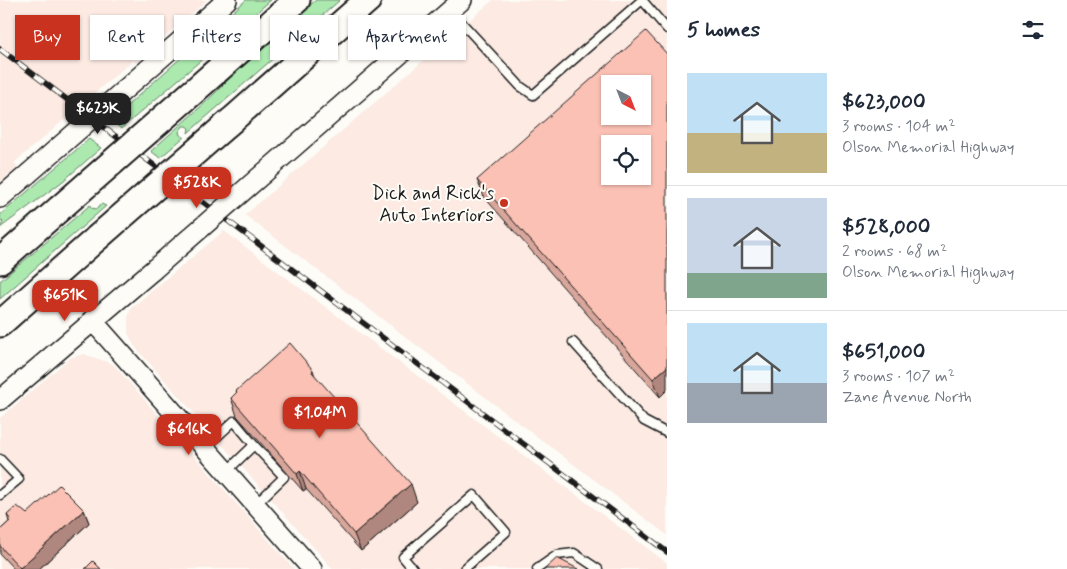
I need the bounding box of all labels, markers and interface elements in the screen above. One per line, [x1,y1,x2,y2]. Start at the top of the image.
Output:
chip: Buy [15,15,80,60]
chip: Rent [90,15,164,60]
chip: Filters [174,15,260,60]
chip: New [270,15,338,60]
chip: Apartment [348,15,466,60]
text: 5 homes [687,16,760,44]
icon: filters [1019,16,1047,44]
north arrow [601,75,651,125]
map controls [601,75,651,185]
text: $623,000 [842,88,926,116]
pin: $623K [63,92,133,135]
icon: home [727,93,787,153]
text: $623K [76,98,120,119]
text: 3 rooms · 104 m² [842,116,955,137]
button: locate [601,135,651,185]
text: Olson Memorial Highway [842,137,1014,158]
pin: $528K [162,166,232,209]
text: $528K [173,172,221,193]
place label: Dick and Rick's Auto Interiors [372,181,495,228]
marker: Dick and Rick's Auto Interiors [498,197,510,209]
text: $528,000 [842,213,930,241]
icon: home [727,218,787,278]
text: 2 rooms · 68 m² [842,241,947,262]
text: Olson Memorial Highway [842,262,1014,283]
pin: $651K [30,280,100,322]
text: $651K [43,285,87,306]
text: $651,000 [842,338,925,366]
icon: home [727,343,787,403]
text: 3 rooms · 107 m² [842,366,955,387]
text: Zane Avenue North [842,387,972,408]
pin: $1.04M [279,396,361,439]
text: $1.04M [294,402,346,423]
pin: $616K [154,414,224,456]
text: $616K [167,419,211,440]

